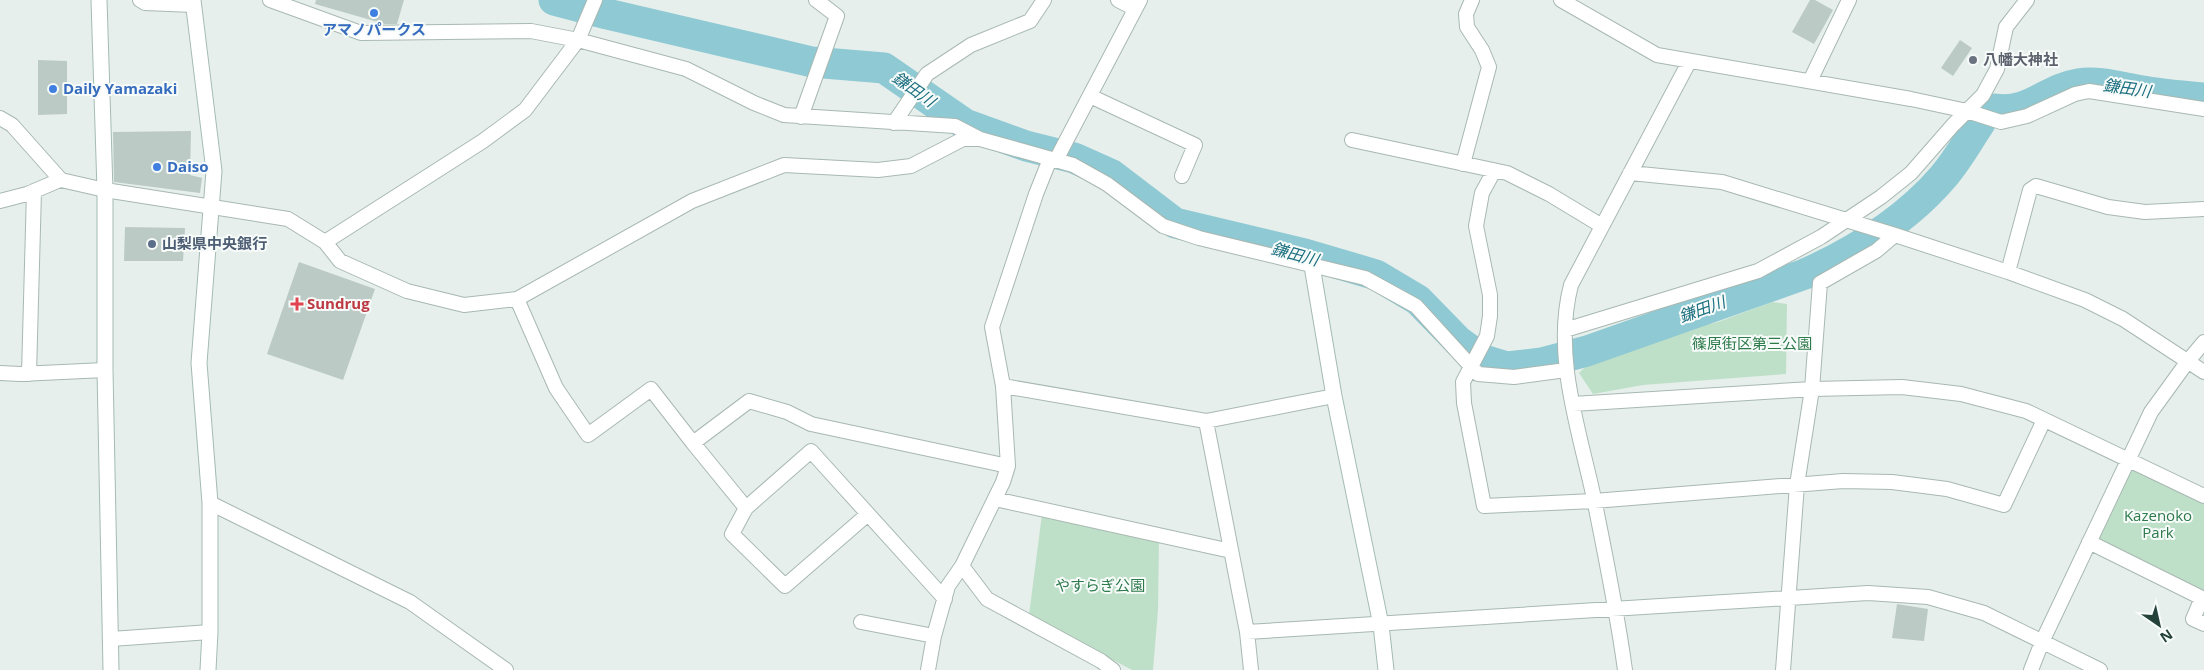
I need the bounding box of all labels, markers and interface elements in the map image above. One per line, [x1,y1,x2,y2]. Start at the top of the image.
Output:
marker: アマノパークス [368,7,380,19]
place label: アマノパークス [322,19,426,39]
place label: 八幡大神社 [1983,49,2058,69]
marker: 八幡大神社 [1967,54,1979,66]
water label: 鎌田川 [888,66,942,113]
water label: 鎌田川 [2102,74,2154,103]
place label: Daily Yamazaki [63,78,177,98]
marker: Daily Yamazaki [47,83,59,95]
place label: Daiso [167,156,208,176]
marker: Daiso [151,161,163,173]
place label: 山梨県中央銀行 [162,233,267,253]
water label: 鎌田川 [1269,237,1323,271]
marker: 山梨県中央銀行 [146,238,158,250]
water label: 鎌田川 [1676,290,1730,328]
place label: Sundrug [307,293,370,313]
marker: Sundrug [291,298,303,310]
park label: 篠原街区第三公園 [1692,333,1812,353]
park label: Kazenoko Park [2124,505,2192,542]
park label: やすらぎ公園 [1055,575,1145,595]
north arrow [2134,600,2184,650]
text: N [2157,625,2177,647]

